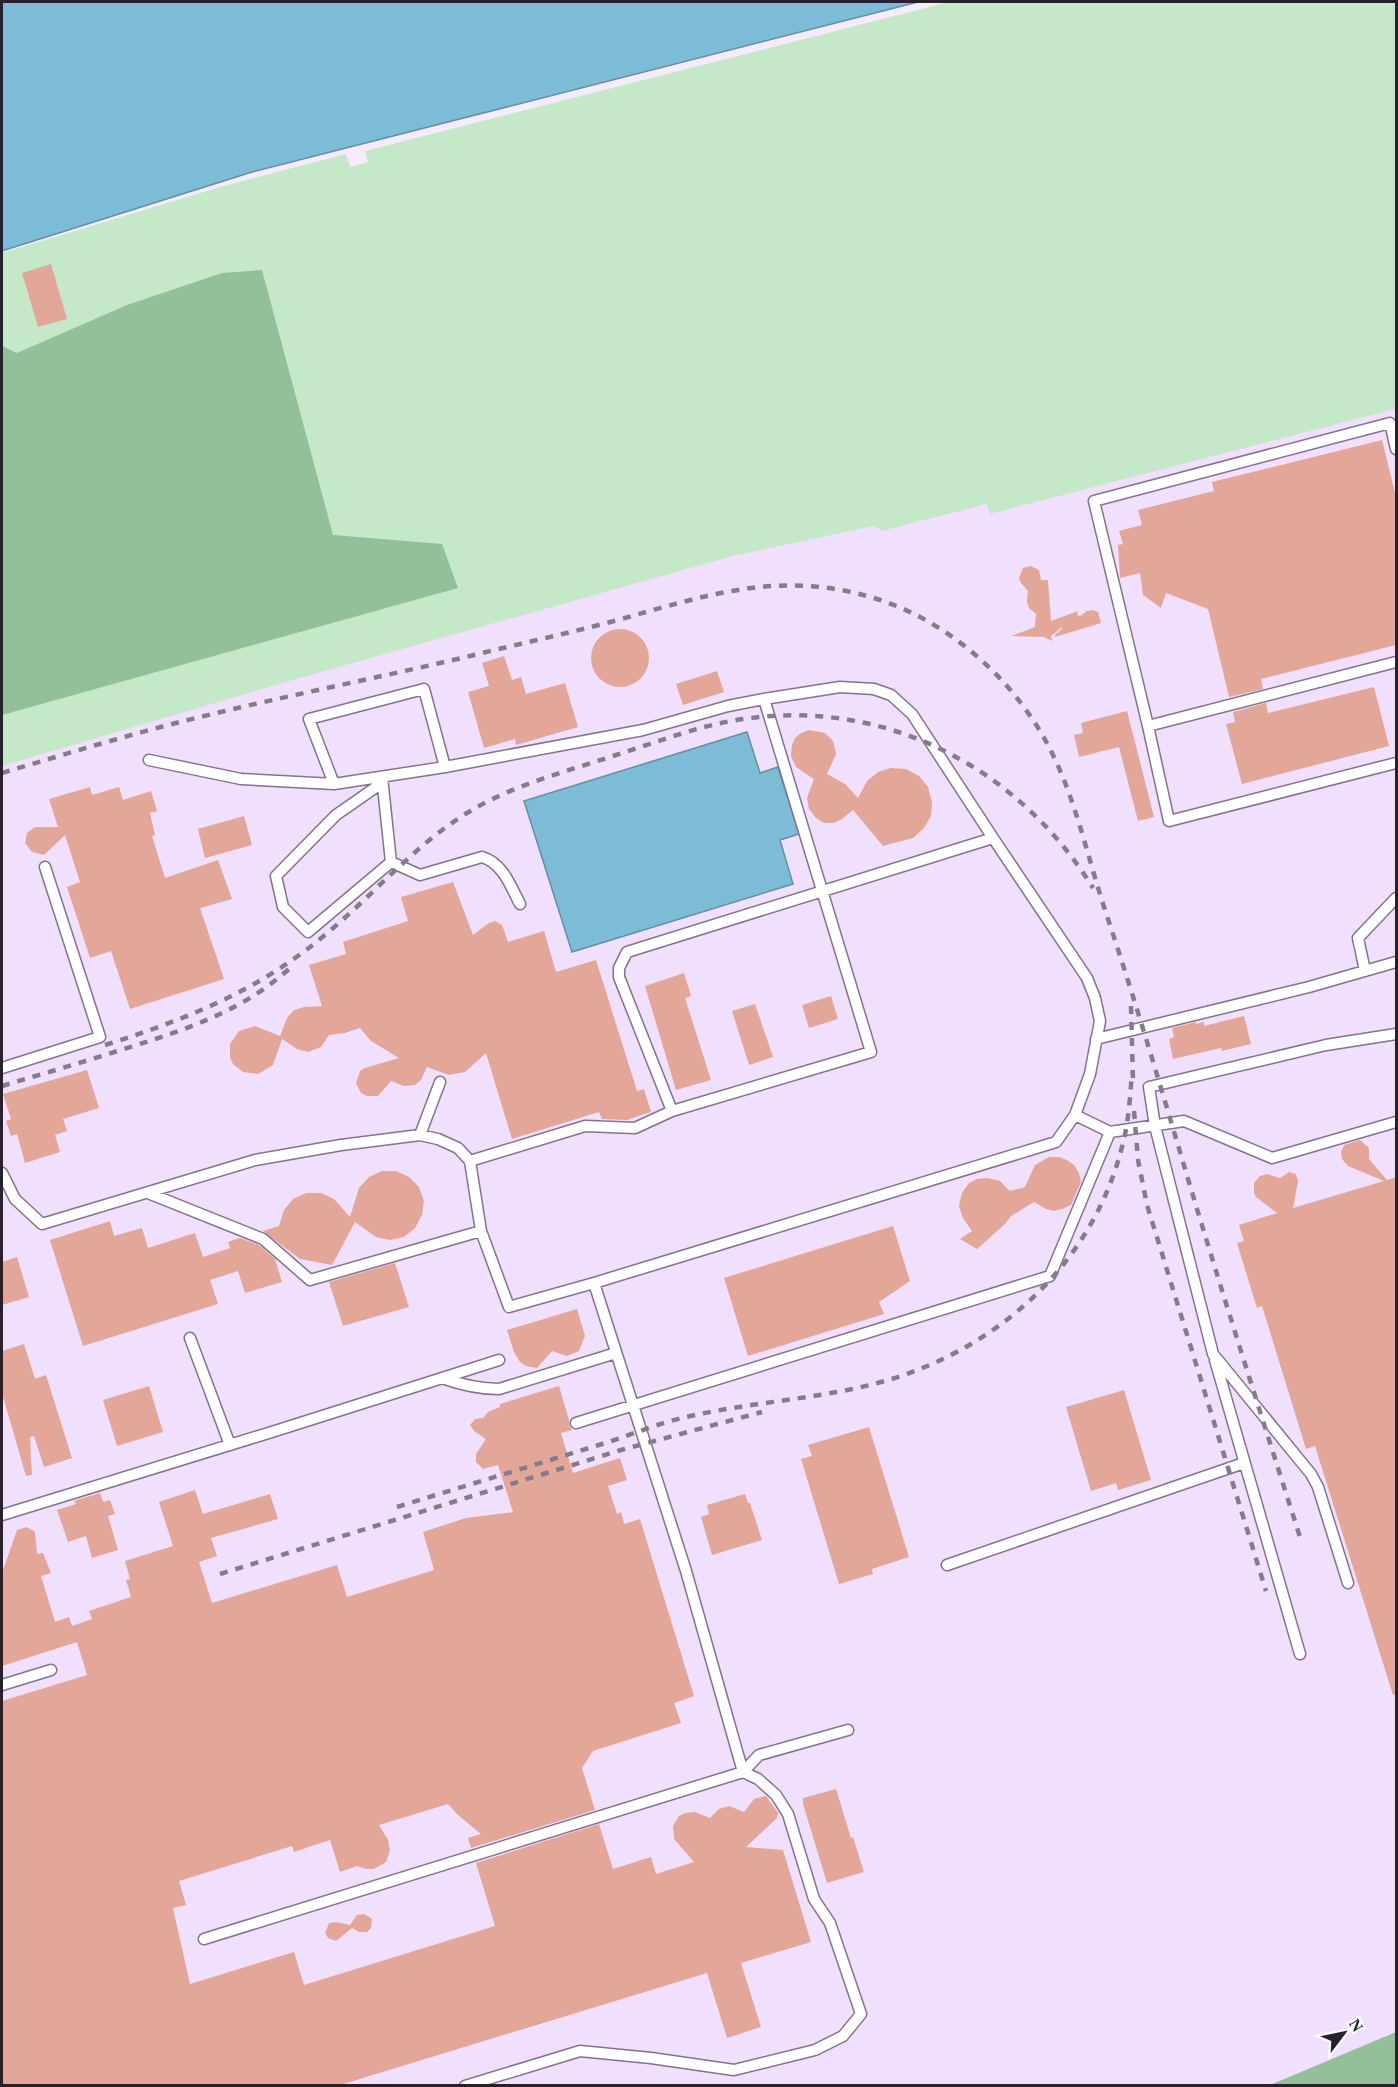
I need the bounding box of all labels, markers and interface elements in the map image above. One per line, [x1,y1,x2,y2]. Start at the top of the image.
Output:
north arrow [1314,2003,1374,2063]
text: N [1346,2016,1367,2035]

